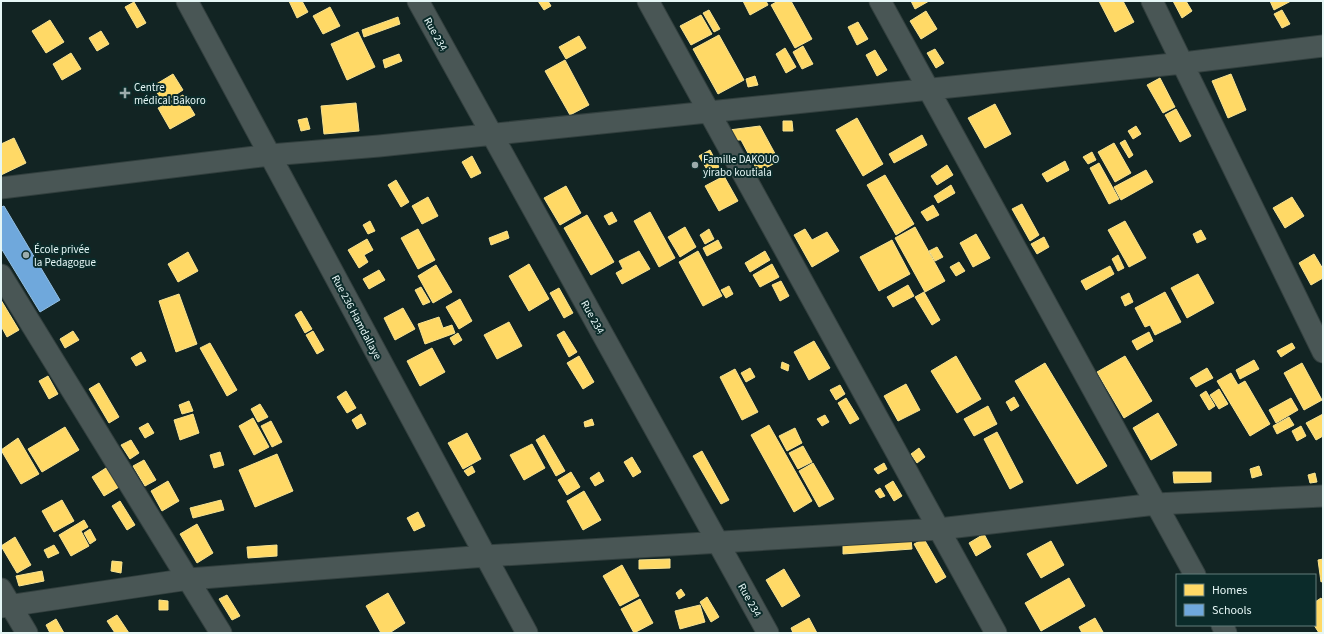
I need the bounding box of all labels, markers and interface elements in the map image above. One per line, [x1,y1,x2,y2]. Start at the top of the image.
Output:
street label: Rue 234 [420,15,451,54]
place label: Centre médical Bakoro [134,80,206,108]
marker: Centre médical Bakoro [119,87,131,99]
place label: Famille DAKOUO yirabo koutiala [703,152,779,180]
marker: Famille DAKOUO yirabo koutiala [690,160,700,170]
place label: École privée la Pedagogue [34,242,97,270]
marker: École privée la Pedagogue [21,250,31,260]
street label: Rue 236 Hamdallaye [328,272,385,363]
street label: Rue 234 [577,298,608,337]
legend [1176,574,1316,626]
street label: Rue 234 [734,581,765,620]
text: Homes [1212,582,1247,599]
text: Schools [1212,602,1252,619]

